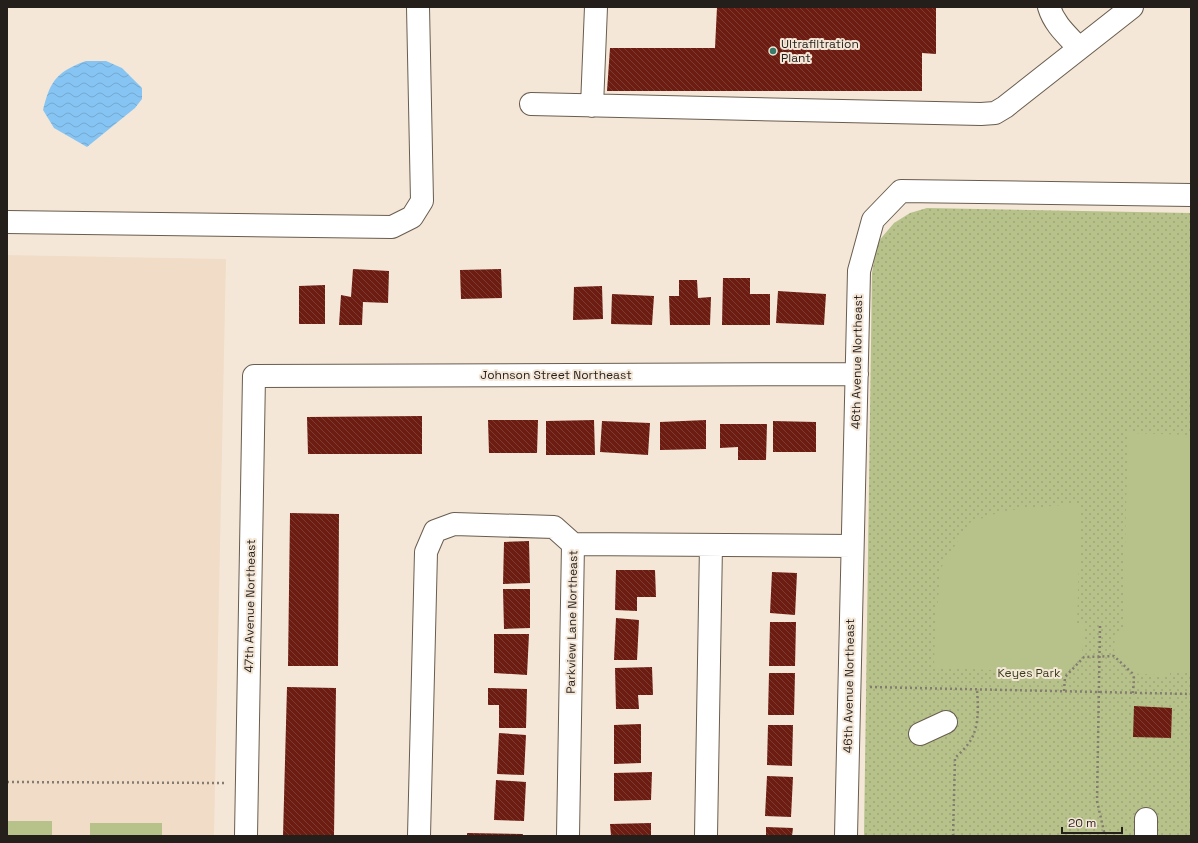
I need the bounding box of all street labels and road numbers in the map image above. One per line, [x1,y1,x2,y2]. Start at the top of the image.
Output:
street label: 46th Avenue Northeast [848,295,866,429]
street label: Johnson Street Northeast [480,367,632,383]
street label: 47th Avenue Northeast [241,539,259,673]
street label: Parkview Lane Northeast [563,550,581,694]
street label: 46th Avenue Northeast [840,619,858,753]

